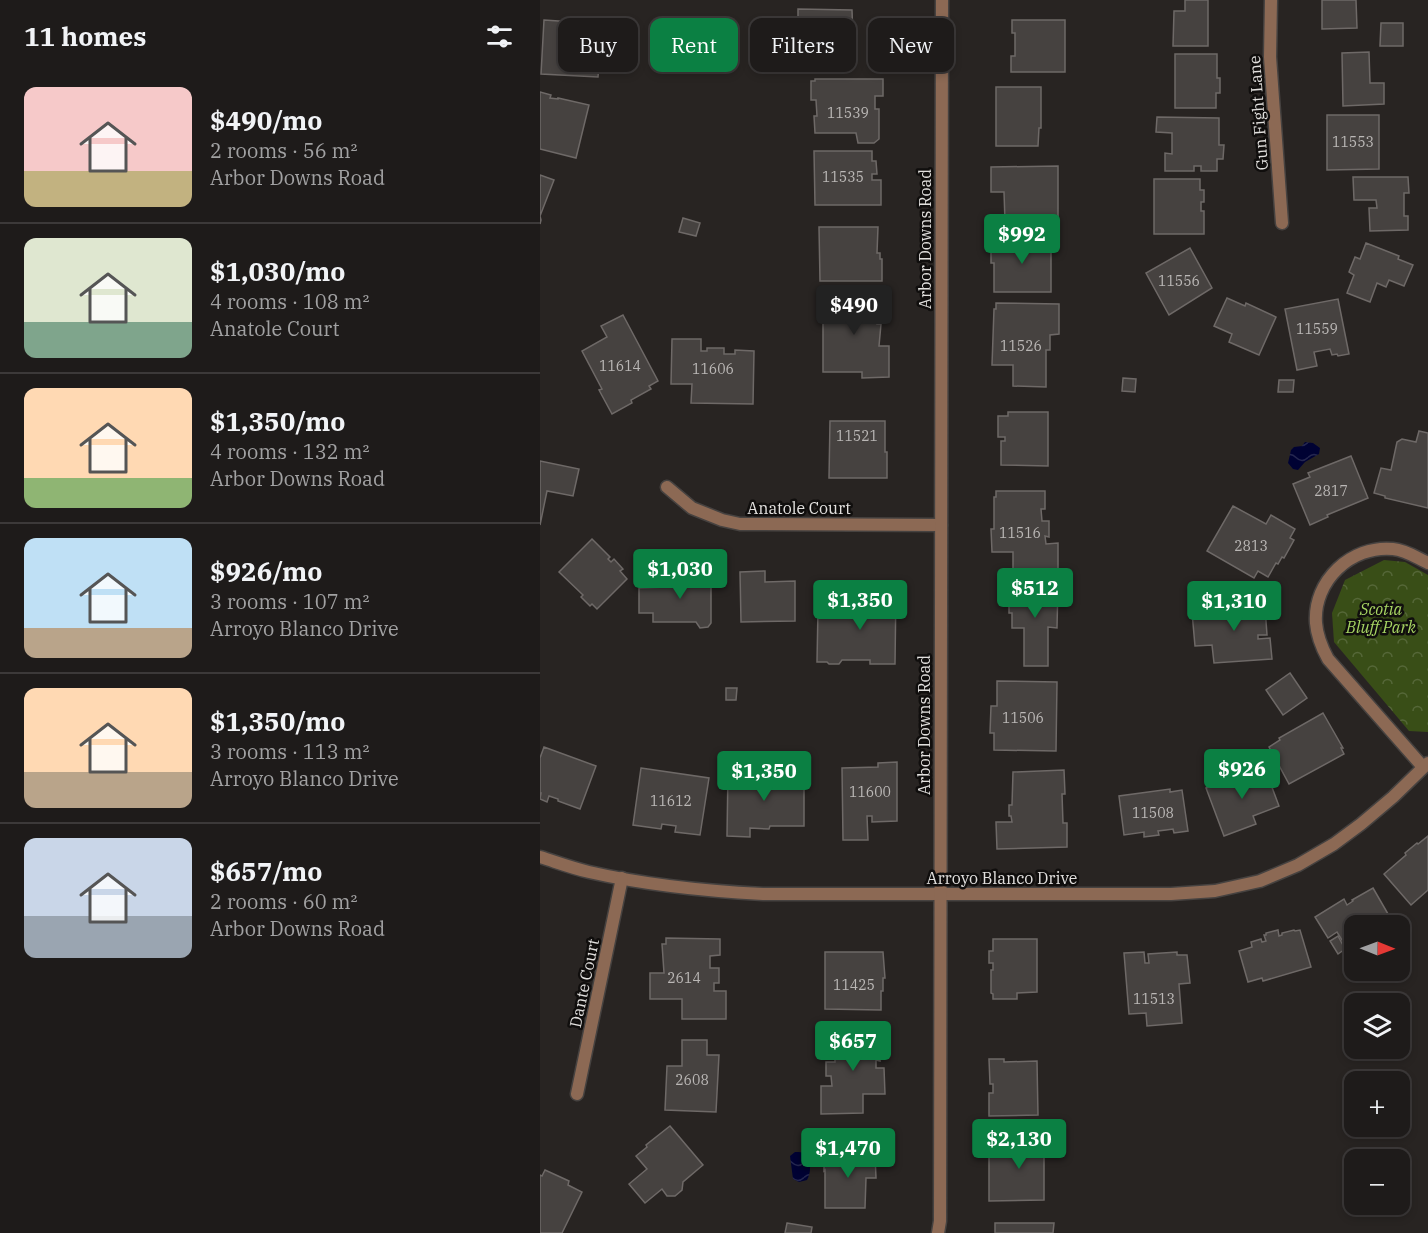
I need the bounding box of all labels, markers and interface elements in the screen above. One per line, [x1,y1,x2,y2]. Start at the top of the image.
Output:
chip: Buy [558,18,638,72]
chip: Rent [650,18,738,72]
chip: Filters [750,18,856,72]
chip: New [868,18,954,72]
text: 11 homes [24,19,146,53]
icon: filters [483,20,516,53]
street label: Gun Fight Lane [1244,55,1272,171]
text: $490/mo [210,103,322,137]
house number: 11539 [827,104,869,122]
icon: home [72,111,144,183]
house number: 11553 [1332,133,1374,151]
text: 2 rooms · 56 m² [210,137,357,164]
text: Arbor Downs Road [210,164,385,191]
house number: 11535 [822,168,864,186]
street label: Arbor Downs Road [915,169,935,309]
pin: $992 [986,214,1058,265]
text: $992 [998,220,1046,247]
text: $1,030/mo [210,254,345,288]
icon: home [72,262,144,334]
house number: 11556 [1158,272,1200,290]
pin: $490 [818,285,890,336]
text: 4 rooms · 108 m² [210,288,369,315]
text: $490 [830,291,878,318]
text: Anatole Court [210,315,339,342]
house number: 11559 [1296,320,1338,338]
house number: 11526 [1000,337,1042,355]
house number: 11614 [599,357,641,375]
house number: 11606 [692,360,734,378]
text: $1,350/mo [210,404,345,438]
icon: home [72,412,144,484]
house number: 11521 [836,427,878,445]
text: 4 rooms · 132 m² [210,438,369,465]
text: Arbor Downs Road [210,465,385,492]
house number: 2817 [1314,482,1348,500]
street label: Anatole Court [747,498,851,518]
house number: 11516 [999,524,1041,542]
house number: 2813 [1234,537,1268,555]
pin: $1,030 [631,549,729,600]
text: $926/mo [210,554,322,588]
text: $1,030 [647,555,713,582]
icon: home [72,562,144,634]
pin: $512 [999,568,1071,619]
text: $512 [1011,574,1059,601]
pin: $1,350 [811,580,909,631]
pin: $1,310 [1185,581,1283,632]
text: $1,350 [827,586,893,613]
text: $1,310 [1201,587,1267,614]
text: 3 rooms · 107 m² [210,588,369,615]
park label: Scotia Bluff Park [1345,599,1416,637]
text: Arroyo Blanco Drive [210,615,399,642]
street label: Arbor Downs Road [914,655,934,795]
text: $1,350/mo [210,704,345,738]
house number: 11506 [1002,709,1044,727]
icon: home [72,712,144,784]
text: 3 rooms · 113 m² [210,738,369,765]
pin: $926 [1206,749,1278,800]
pin: $1,350 [715,751,813,802]
text: $926 [1218,755,1266,782]
text: $1,350 [731,757,797,784]
text: Arroyo Blanco Drive [210,765,399,792]
house number: 11600 [849,783,891,801]
house number: 11612 [650,792,692,810]
house number: 11508 [1132,804,1174,822]
text: $657/mo [210,854,322,888]
icon: home [72,862,144,934]
street label: Arroyo Blanco Drive [927,868,1077,888]
text: 2 rooms · 60 m² [210,888,357,915]
text: Arbor Downs Road [210,915,385,942]
north arrow [1344,915,1410,981]
map controls [1344,915,1410,1215]
street label: Dante Court [565,936,603,1029]
house number: 2614 [667,969,701,987]
house number: 11425 [833,976,875,994]
house number: 11513 [1133,990,1175,1008]
button: layers [1344,993,1410,1059]
pin: $657 [817,1021,889,1072]
text: $657 [829,1027,877,1054]
house number: 2608 [675,1071,709,1089]
button: + [1344,1071,1410,1137]
pin: $2,130 [970,1119,1068,1170]
text: $2,130 [986,1125,1052,1152]
pin: $1,470 [799,1128,897,1179]
text: $1,470 [815,1134,881,1161]
button: − [1344,1149,1410,1215]

